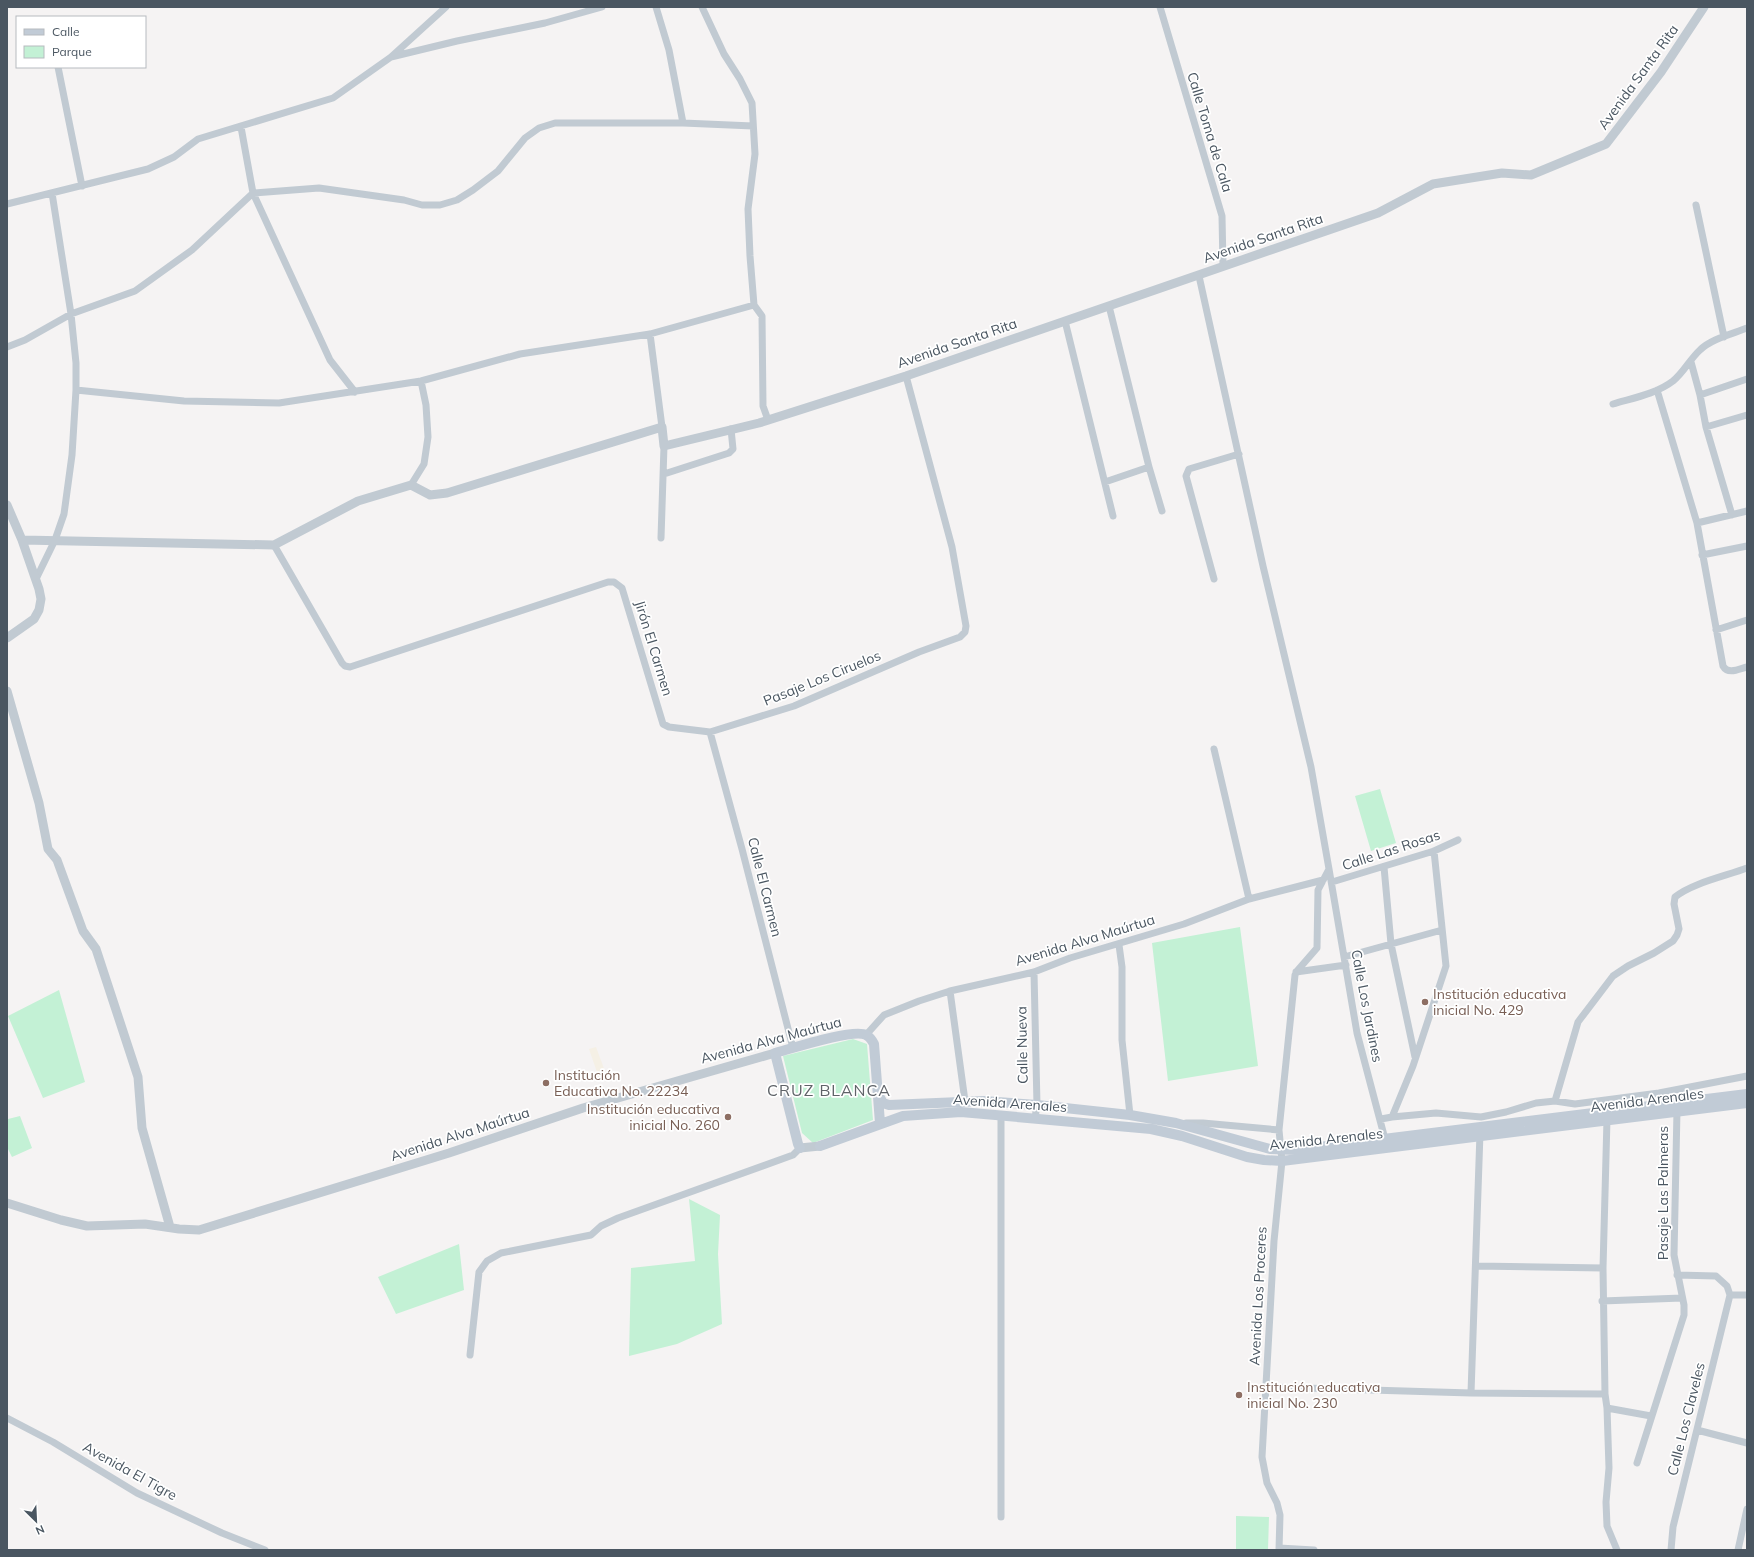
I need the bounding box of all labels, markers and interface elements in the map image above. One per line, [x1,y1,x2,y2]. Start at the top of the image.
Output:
legend [16,16,146,68]
street label: Avenida Santa Rita [1594,21,1682,133]
text: Calle [52,24,79,39]
text: Parque [52,44,92,59]
street label: Calle Toma de Cala [1183,70,1237,194]
street label: Avenida Santa Rita [1201,209,1325,267]
street label: Avenida Santa Rita [895,314,1019,372]
street label: Jirón El Carmen [631,598,677,698]
street label: Pasaje Los Ciruelos [761,646,883,710]
street label: Calle Las Rosas [1340,826,1442,874]
street label: Calle El Carmen [744,835,786,939]
street label: Avenida Alva Maúrtua [1013,910,1157,970]
street label: Calle Los Jardines [1347,948,1387,1064]
place label: Institución educativa inicial No. 429 [1433,985,1566,1019]
marker: Institución educativa inicial No. 429 [1420,997,1430,1007]
street label: Calle Nueva [1012,1006,1032,1084]
street label: Avenida Alva Maúrtua [699,1013,843,1067]
place label: Institución Educativa No. 22234 [554,1066,689,1100]
marker: Institución Educativa No. 22234 [541,1078,551,1088]
district label: CRUZ BLANCA [767,1080,891,1100]
street label: Avenida Arenales [1589,1084,1705,1116]
street label: Avenida Arenales [952,1090,1068,1116]
place label: Institución educativa inicial No. 260 [587,1100,720,1134]
street label: Avenida Alva Maúrtua [388,1103,532,1165]
marker: Institución educativa inicial No. 260 [723,1112,733,1122]
street label: Avenida Arenales [1268,1124,1384,1154]
street label: Pasaje Las Palmeras [1654,1126,1672,1260]
street label: Avenida Los Proceres [1245,1226,1271,1366]
street label: Calle Los Claveles [1663,1361,1709,1477]
place label: Institución educativa inicial No. 230 [1247,1378,1380,1412]
marker: Institución educativa inicial No. 230 [1234,1390,1244,1400]
street label: Avenida El Tigre [80,1438,180,1504]
north arrow [16,1501,56,1541]
text: N [33,1522,47,1538]

